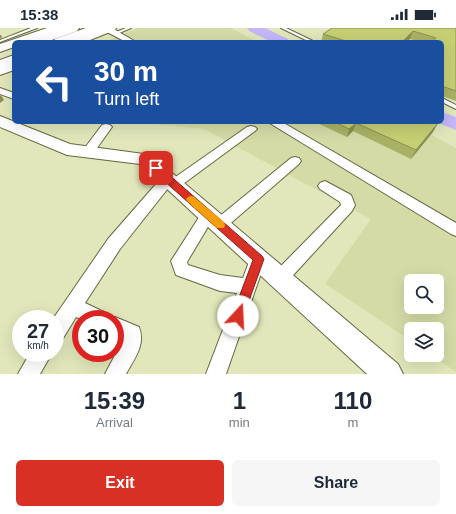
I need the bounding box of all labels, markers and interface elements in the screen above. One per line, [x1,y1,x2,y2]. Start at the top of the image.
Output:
text: 15:38 [20,6,58,23]
icon: left [28,56,80,108]
text: 30 m [94,56,158,87]
text: Turn left [94,89,159,109]
pin [139,151,173,185]
icon: arrive [145,157,167,179]
map controls [404,274,444,362]
button: search [404,274,444,314]
position arrow [217,295,259,337]
speed limit sign: 30 [72,310,124,362]
text: 27 [27,320,49,342]
button: layers [404,322,444,362]
text: km/h [27,340,49,351]
text: 15:39 [84,387,145,414]
text: 1 [233,387,246,414]
text: 110 [334,387,372,414]
text: Arrival [96,415,133,430]
text: min [229,415,250,430]
text: m [347,415,358,430]
button: Exit [16,460,224,506]
button: Share [232,460,440,506]

